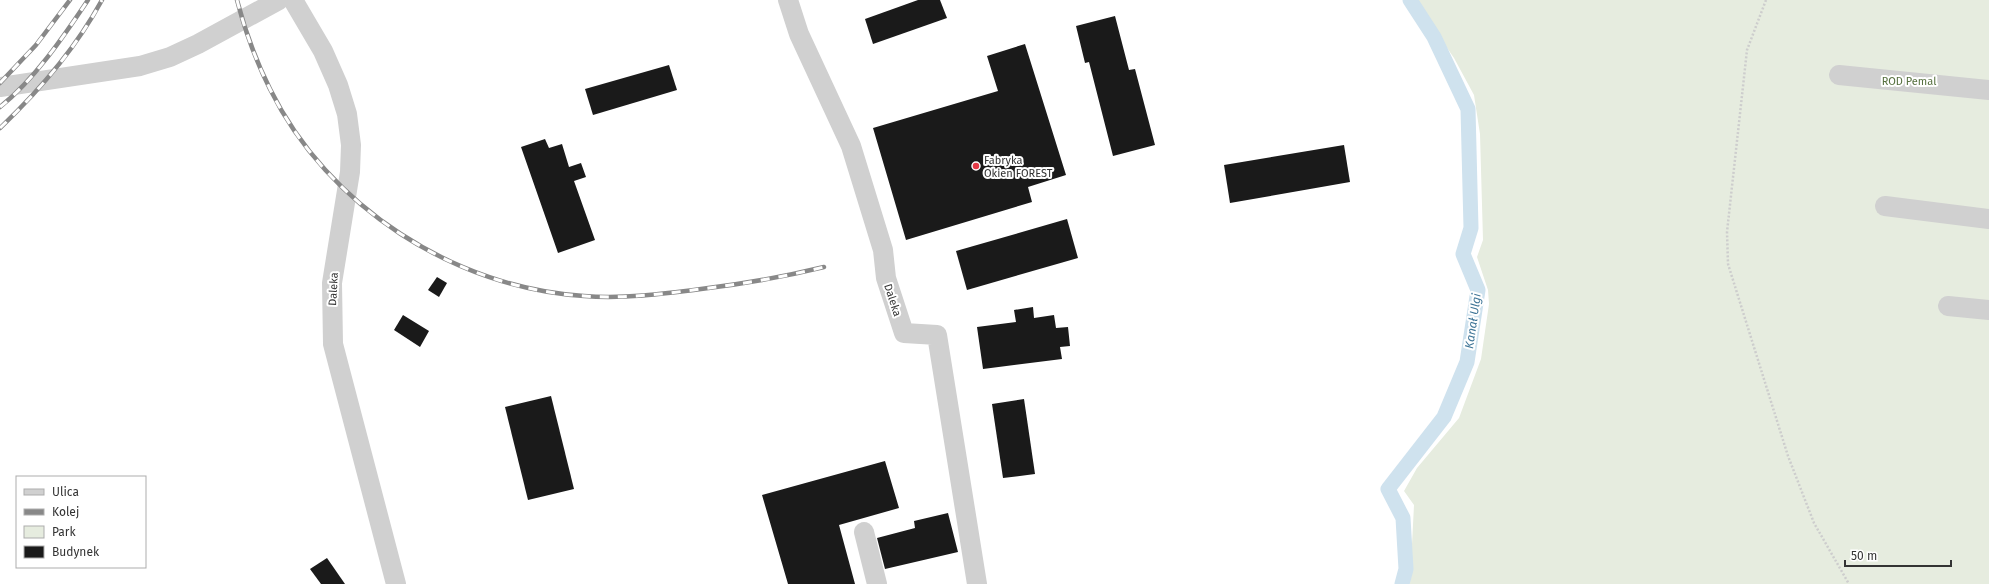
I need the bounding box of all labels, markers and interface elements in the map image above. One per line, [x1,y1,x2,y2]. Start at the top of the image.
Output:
park label: ROD Pemal [1882,75,1936,88]
place label: Fabryka Okien FOREST [984,154,1053,180]
marker: Fabryka Okien FOREST [971,161,981,171]
street label: Daleka [326,272,341,306]
street label: Daleka [881,282,904,318]
water label: Kanał Ulgi [1462,292,1484,350]
legend [16,476,146,568]
text: Ulica [52,485,79,499]
text: Kolej [52,505,79,519]
text: Park [52,525,76,539]
scale bar [1845,542,1951,568]
text: Budynek [52,545,100,559]
text: 50 m [1851,549,1877,563]

